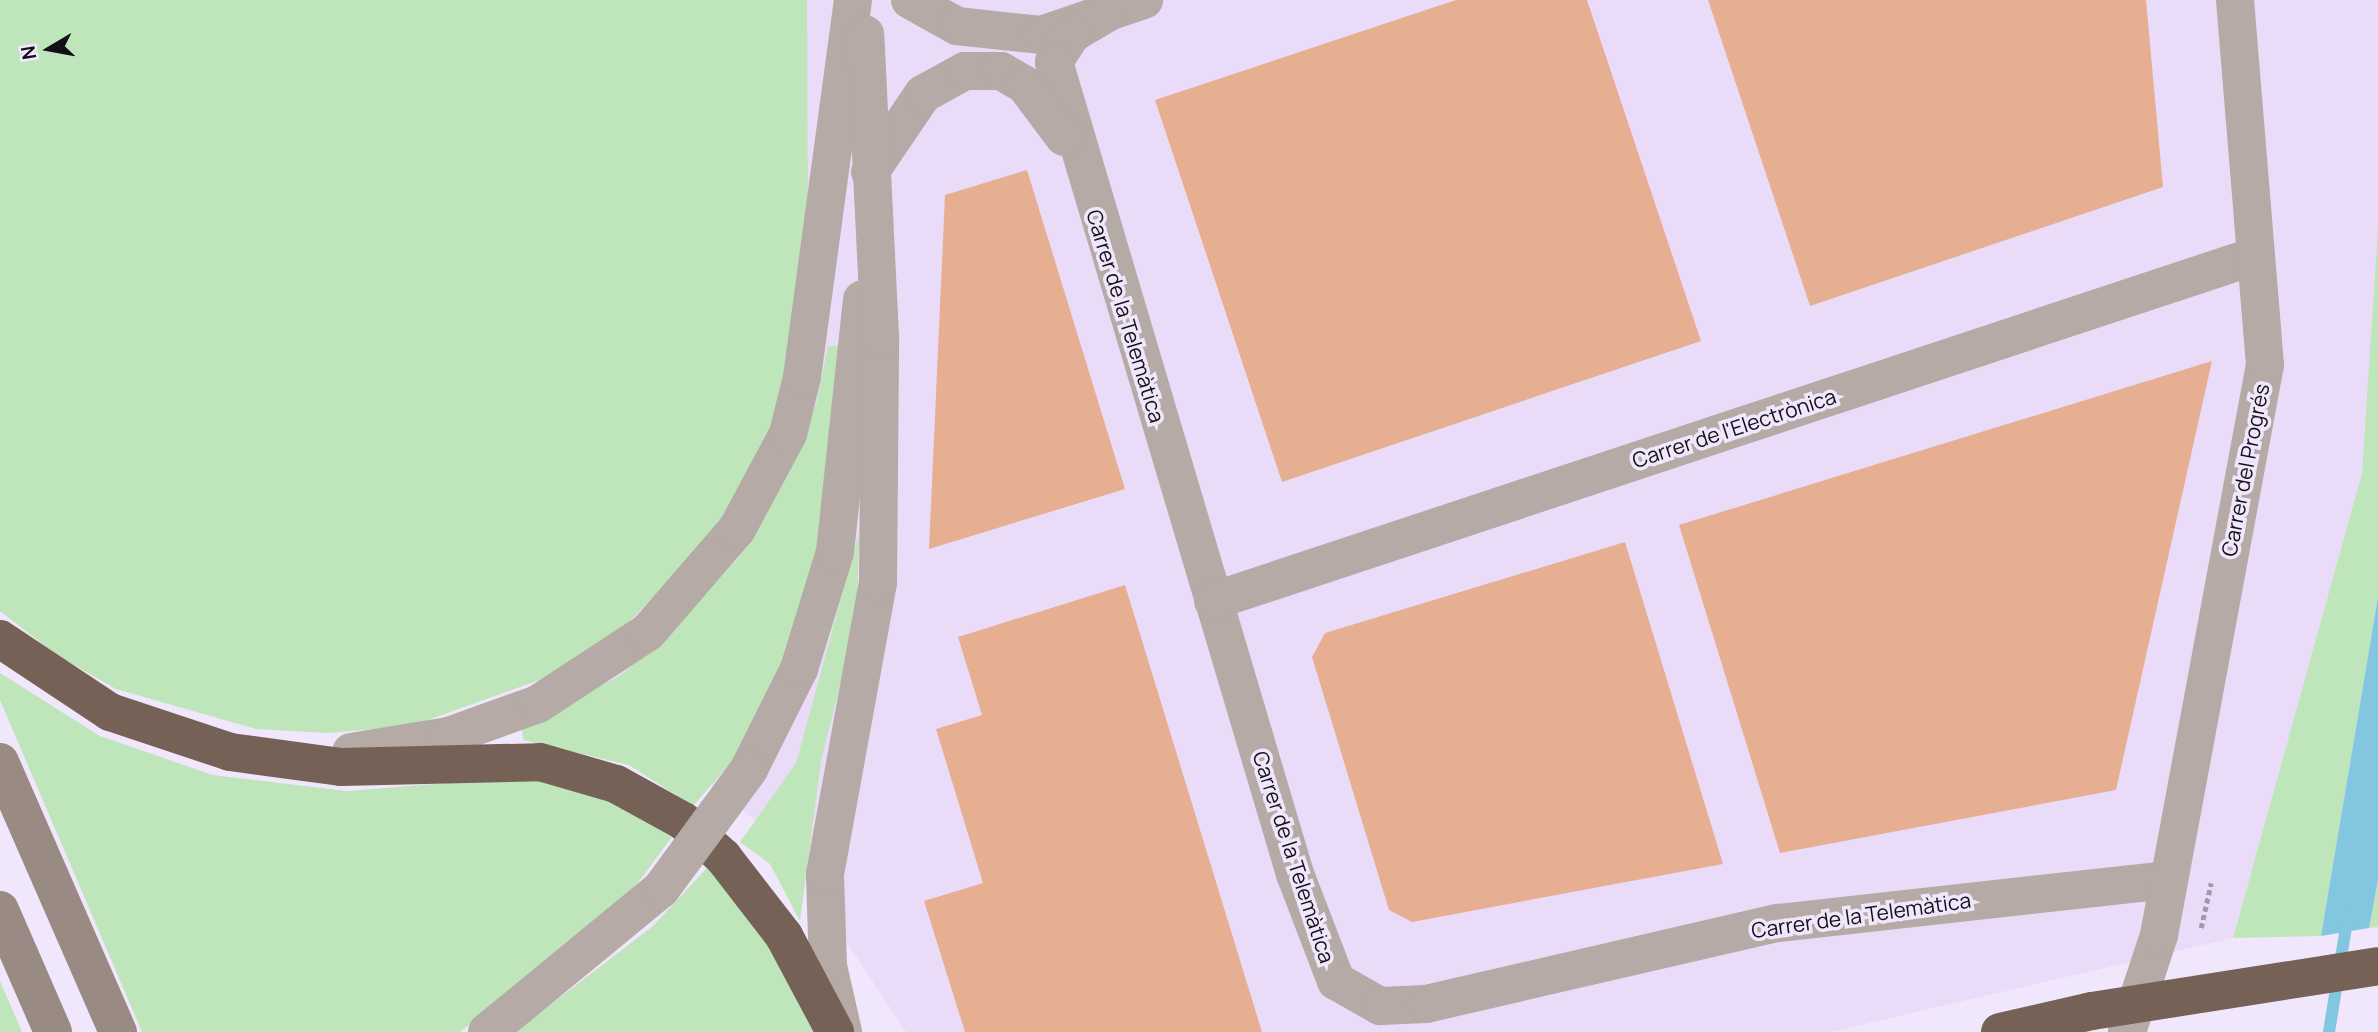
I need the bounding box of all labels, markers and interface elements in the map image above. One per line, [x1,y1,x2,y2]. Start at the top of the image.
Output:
north arrow [14,14,84,84]
text: N [14,44,42,62]
street label: Carrer de la Telemàtica [1082,206,1170,426]
street label: Carrer del Progrés [2216,382,2274,558]
street label: Carrer de l'Electrònica [1629,383,1839,473]
street label: Carrer de la Telemàtica [1248,748,1340,966]
street label: Carrer de la Telemàtica [1750,887,1972,943]

